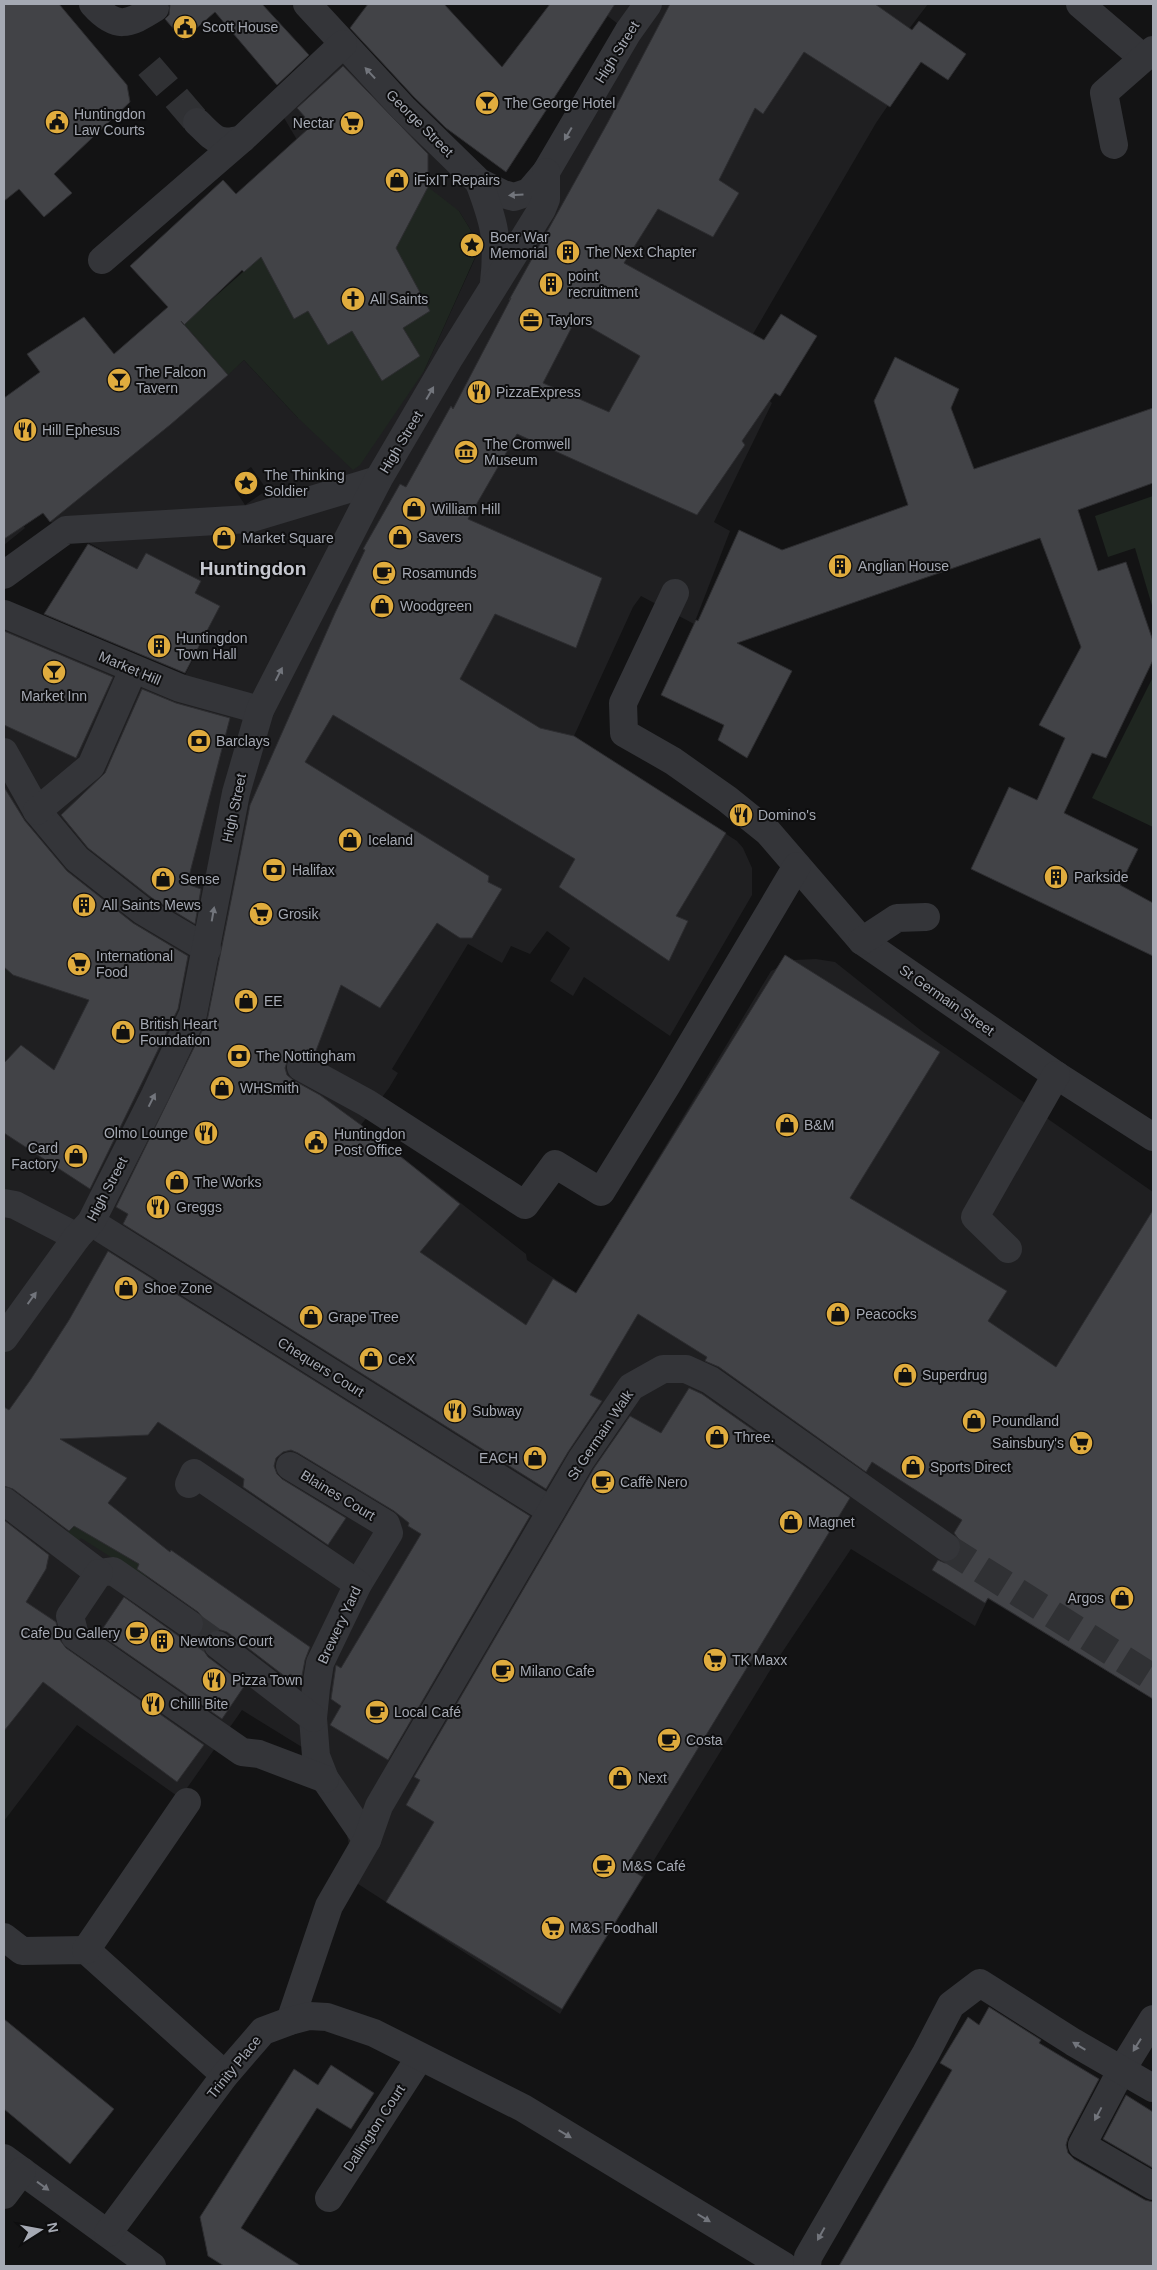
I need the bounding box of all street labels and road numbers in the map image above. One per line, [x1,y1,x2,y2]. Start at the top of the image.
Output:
street label: High Street [592,18,642,86]
street label: George Street [383,86,457,160]
street label: High Street [376,408,426,476]
street label: Market Hill [96,648,164,688]
street label: High Street [219,772,249,844]
street label: St Germain Street [897,961,998,1039]
street label: High Street [83,1154,131,1224]
street label: Chequers Court [275,1334,367,1400]
street label: St Germain Walk [564,1386,637,1483]
street label: Blaines Court [298,1466,378,1524]
street label: Brewery Yard [314,1584,364,1666]
street label: Trinity Place [204,2032,264,2102]
street label: Dallington Court [340,2081,408,2174]

